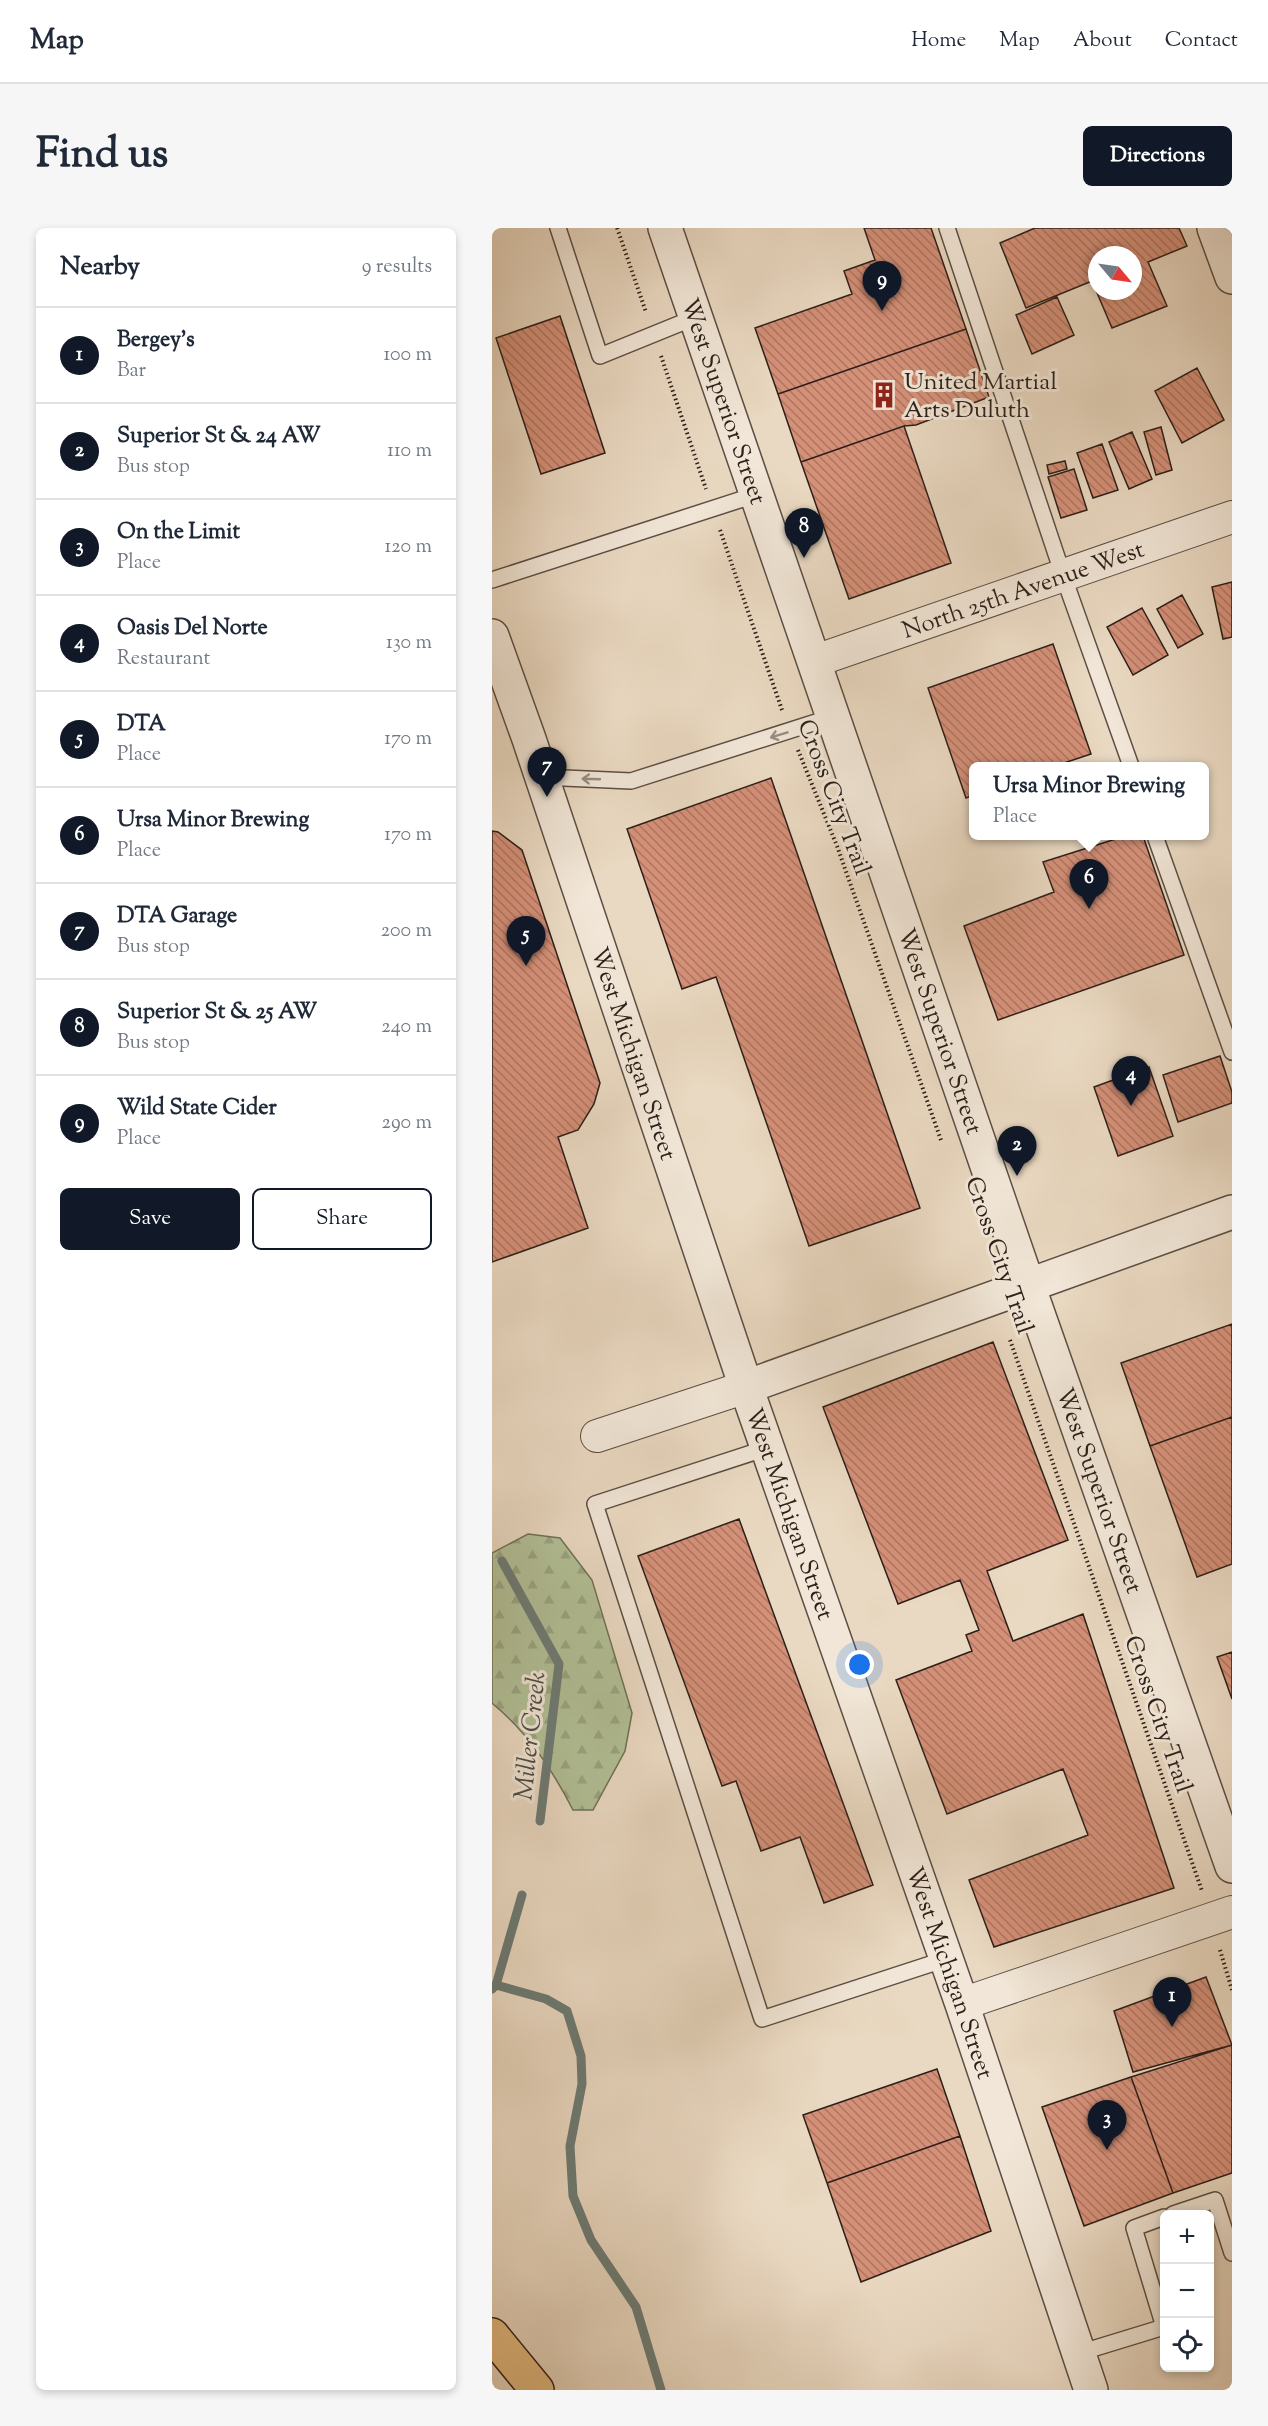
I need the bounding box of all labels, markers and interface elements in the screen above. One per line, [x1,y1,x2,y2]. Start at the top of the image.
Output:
text: Map [30,21,84,61]
text: Home [911,26,966,56]
text: Map [999,26,1040,56]
text: About [1073,26,1132,56]
text: Contact [1165,26,1238,56]
text: Find us [36,126,168,186]
button: Directions [1083,126,1232,186]
north arrow [1088,246,1142,300]
text: Nearby [60,249,140,286]
text: 9 results [362,253,432,282]
pin: 9 [862,262,902,311]
street label: West Superior Street [671,294,774,509]
text: Bergey's [117,325,195,357]
text: 1 [76,341,83,370]
text: 100 m [383,341,432,370]
text: Bar [117,357,146,386]
place label: United Martial Arts Duluth [904,366,1057,428]
building icon: United Martial Arts Duluth [869,380,899,410]
text: Superior St & 24 AW [117,421,321,453]
text: 2 [75,437,84,466]
text: 110 m [387,437,432,466]
text: Bus stop [117,453,190,482]
pin: 8 [784,508,824,558]
text: On the Limit [117,517,240,549]
text: 3 [75,533,84,562]
text: 120 m [384,533,432,562]
street label: North 25th Avenue West [898,534,1149,649]
text: Place [117,549,161,578]
text: Oasis Del Norte [117,613,268,645]
text: 4 [74,629,85,658]
text: 130 m [386,629,432,658]
text: Restaurant [117,645,210,674]
text: DTA [117,709,166,741]
street label: Cross City Trail [788,715,879,881]
text: 5 [76,725,83,754]
text: 170 m [384,725,432,754]
one-way arrow [770,730,789,741]
text: Place [117,741,161,770]
pin: 7 [528,748,566,797]
popup [969,762,1209,840]
text: Ursa Minor Brewing [993,771,1185,803]
one-way arrow [582,773,602,785]
text: Place [993,803,1037,832]
text: Ursa Minor Brewing [117,805,309,837]
text: 6 [75,821,84,850]
text: 170 m [384,821,432,850]
text: Place [117,837,161,866]
pin: 6 [1070,860,1108,909]
text: DTA Garage [117,901,237,933]
pin: 5 [507,916,546,966]
text: 7 [74,917,85,946]
text: 200 m [381,917,432,946]
street label: West Superior Street [888,924,990,1139]
text: Bus stop [117,933,190,962]
street label: West Michigan Street [581,943,684,1165]
text: Superior St & 25 AW [117,997,317,1029]
text: 8 [75,1013,85,1042]
text: 240 m [381,1013,432,1042]
text: Bus stop [117,1029,190,1058]
pin: 4 [1112,1056,1150,1106]
text: Wild State Cider [117,1093,277,1125]
text: 9 [75,1109,84,1138]
text: 290 m [382,1109,432,1138]
text: Place [117,1125,161,1154]
pin: 2 [998,1126,1036,1176]
street label: Cross City Trail [955,1172,1041,1339]
button: Save [60,1188,240,1250]
button: Share [252,1188,432,1250]
street label: West Superior Street [1046,1383,1150,1598]
street label: West Michigan Street [736,1404,841,1625]
street label: Cross City Trail [1114,1631,1200,1798]
your location [845,1650,874,1679]
water label: Miller Creek [506,1670,557,1802]
street label: West Michigan Street [896,1862,1001,2084]
pin: 1 [1152,1978,1192,2027]
pin: 3 [1088,2100,1126,2150]
map controls [1160,2210,1214,2372]
button: + [1160,2210,1214,2264]
button: − [1160,2264,1214,2318]
button: locate [1160,2318,1214,2372]

